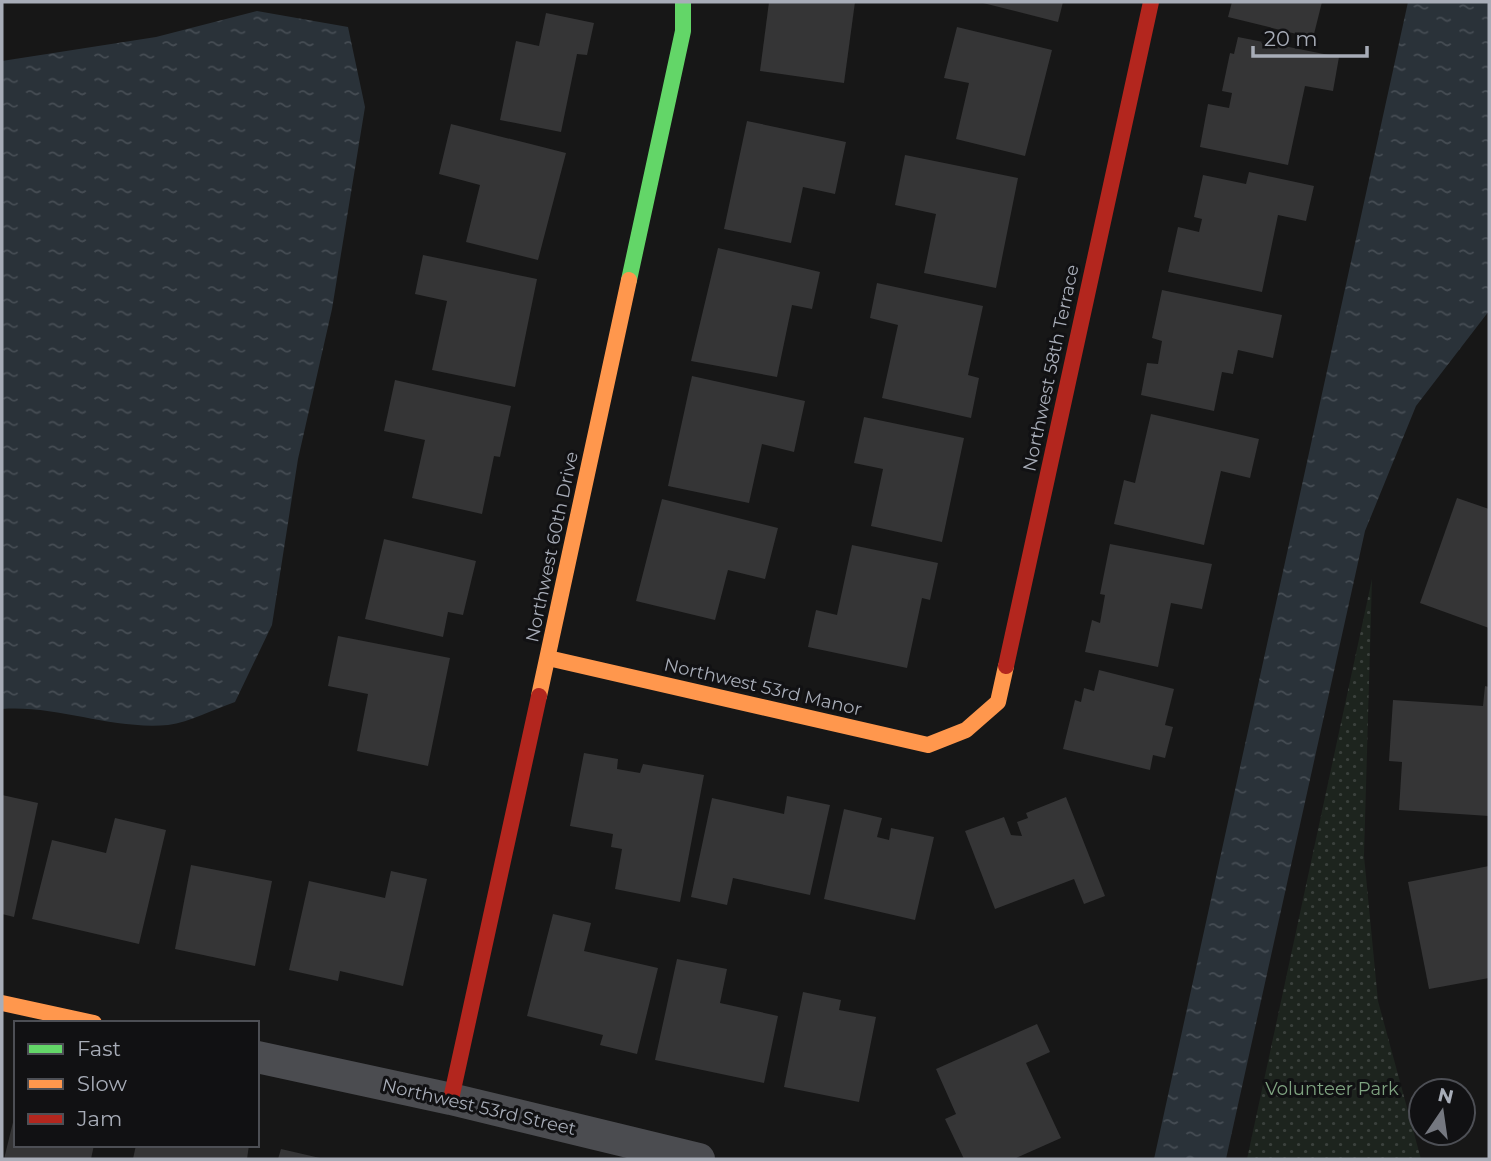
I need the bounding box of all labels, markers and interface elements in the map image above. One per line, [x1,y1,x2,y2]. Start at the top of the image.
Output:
scale bar [1253,14,1367,58]
text: 20 m [1264,26,1318,51]
street label: Northwest 58th Terrace [1018,262,1084,474]
street label: Northwest 60th Drive [521,450,583,644]
street label: Northwest 53rd Manor [662,653,864,721]
legend [14,1021,259,1147]
text: Fast [77,1036,121,1061]
text: Slow [77,1071,127,1096]
street label: Northwest 53rd Street [380,1074,578,1140]
north arrow [1407,1077,1477,1147]
park label: Volunteer Park [1265,1078,1399,1100]
text: N [1436,1083,1456,1109]
text: Jam [76,1106,122,1131]

